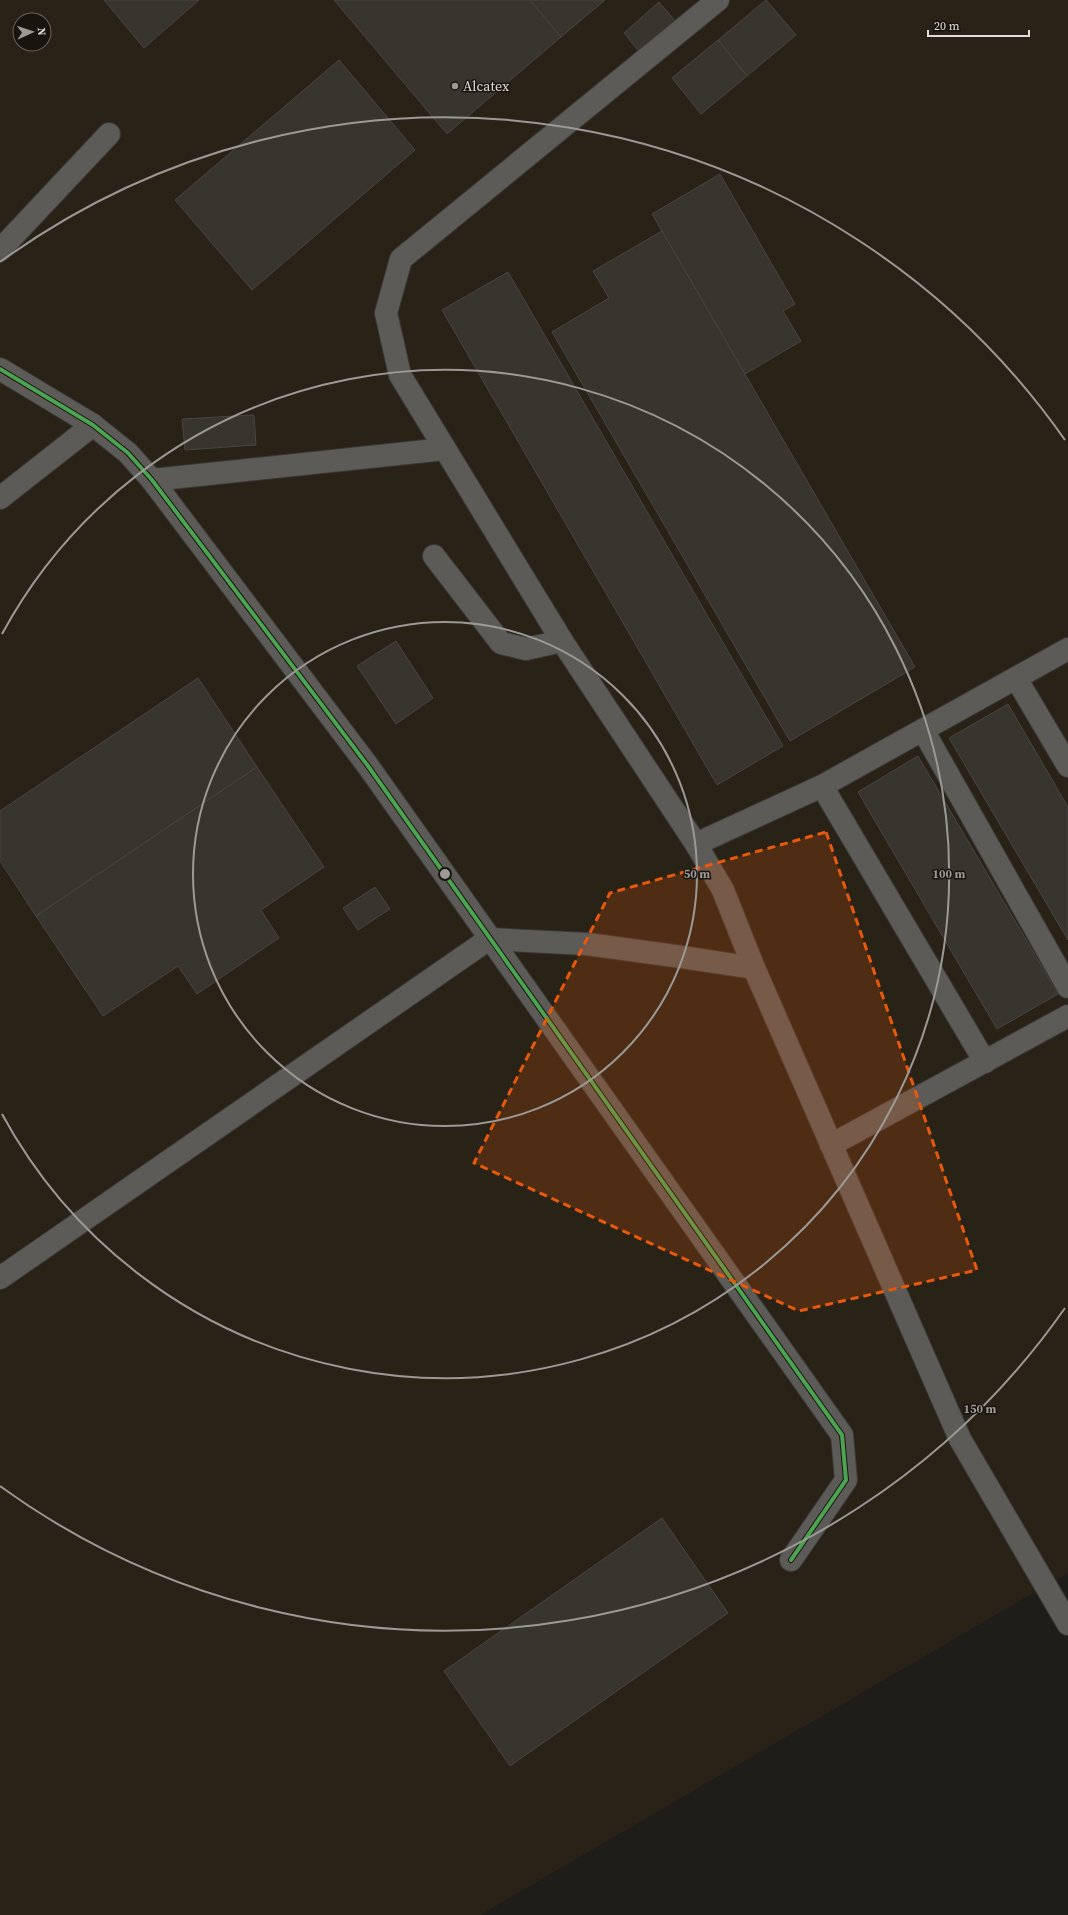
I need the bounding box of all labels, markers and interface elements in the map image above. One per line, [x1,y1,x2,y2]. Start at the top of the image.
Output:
north arrow [12,12,52,52]
scale bar [928,12,1029,38]
text: 20 m [934,18,960,34]
text: N [34,27,49,36]
place label: Alcatex [463,76,510,96]
marker: Alcatex [450,81,460,91]
text: 50 m [684,866,710,882]
text: 100 m [933,866,966,882]
centre of rings [438,867,452,881]
text: 150 m [964,1401,997,1417]

